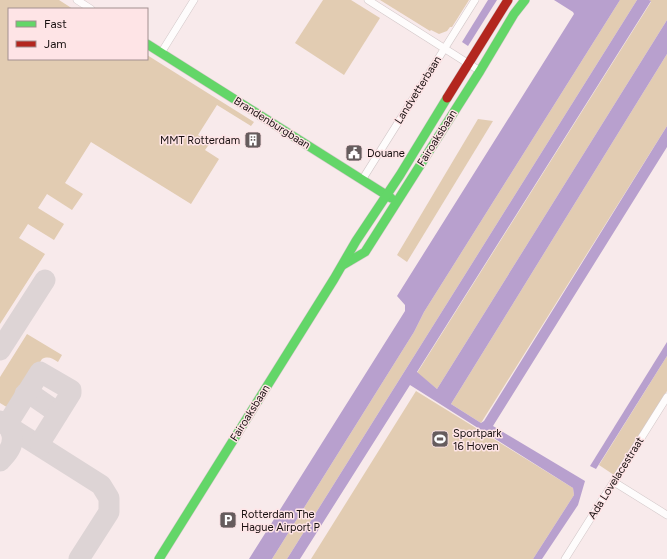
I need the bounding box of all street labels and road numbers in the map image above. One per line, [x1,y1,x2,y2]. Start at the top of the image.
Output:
street label: Landvetterbaan [392,54,444,126]
street label: Brandenburgbaan [232,94,312,152]
street label: Fairoaksbaan [415,107,459,169]
street label: Fairoaksbaan [228,382,272,444]
street label: Ada Lovelacestraat [586,435,646,521]

